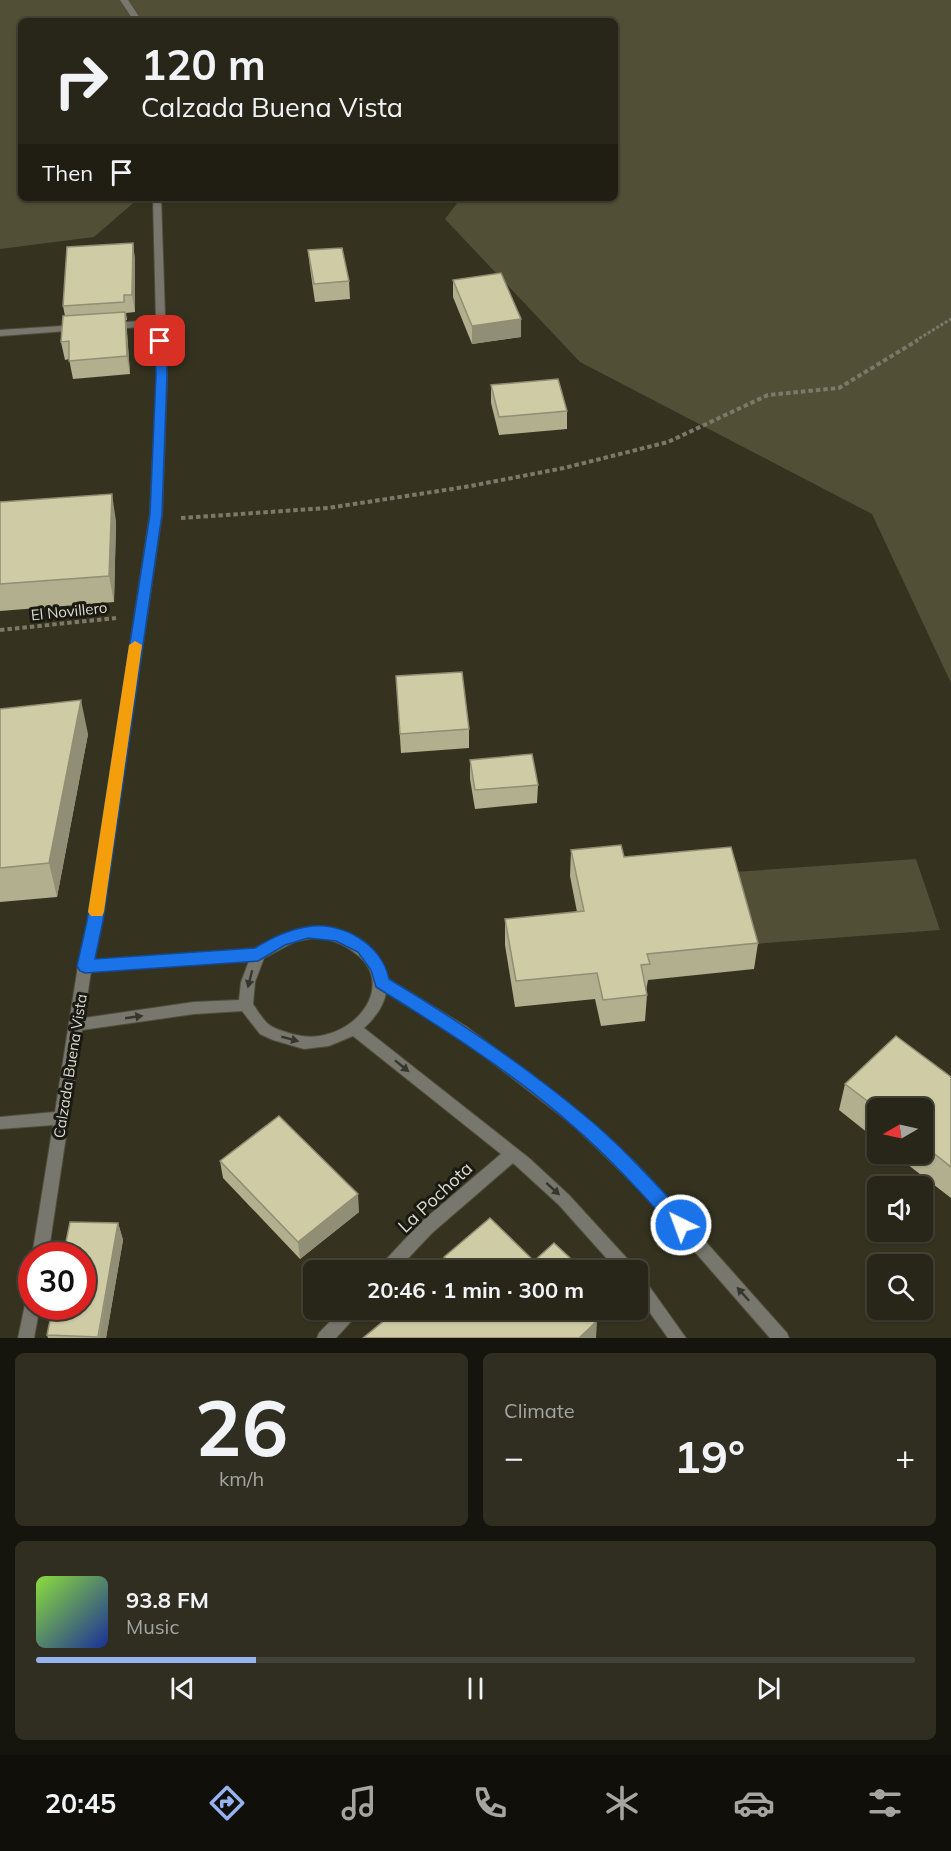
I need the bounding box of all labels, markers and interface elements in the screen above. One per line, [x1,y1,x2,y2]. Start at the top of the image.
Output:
text: 120 m [141,38,266,91]
icon: right [42,42,120,120]
text: Calzada Buena Vista [141,90,403,124]
icon: arrive [105,156,138,189]
text: Then [42,159,93,187]
pin [134,315,185,366]
icon: arrive [143,324,176,357]
street label: El Novillero [30,598,108,624]
one-way arrow [245,970,255,988]
street label: Calzada Buena Vista [49,993,91,1139]
one-way arrow [125,1012,144,1021]
one-way arrow [281,1035,299,1045]
one-way arrow [394,1059,410,1072]
north arrow [867,1098,933,1164]
map controls [867,1098,933,1320]
street label: La Pochota [393,1157,477,1237]
button: sound [867,1176,933,1242]
one-way arrow [545,1182,560,1196]
position arrow [649,1193,713,1257]
speed limit sign: 30 [18,1242,96,1320]
button: search [867,1254,933,1320]
text: 20:46 · 1 min · 300 m [367,1276,584,1304]
one-way arrow [736,1286,750,1301]
text: 26 [195,1378,288,1476]
text: Climate [504,1398,575,1423]
text: 19° [674,1428,745,1484]
text: − [504,1436,524,1477]
text: + [895,1436,915,1477]
text: km/h [219,1466,264,1491]
text: 93.8 FM [126,1586,209,1614]
text: Music [126,1614,179,1639]
icon: previous [166,1672,199,1705]
icon: pause [459,1672,492,1705]
icon: next [752,1672,785,1705]
icon: directions [206,1782,248,1824]
icon: music [338,1782,380,1824]
icon: phone [469,1782,511,1824]
icon: climate [601,1782,643,1824]
icon: car [733,1782,775,1824]
icon: filters [864,1782,906,1824]
text: 20:45 [45,1786,116,1820]

